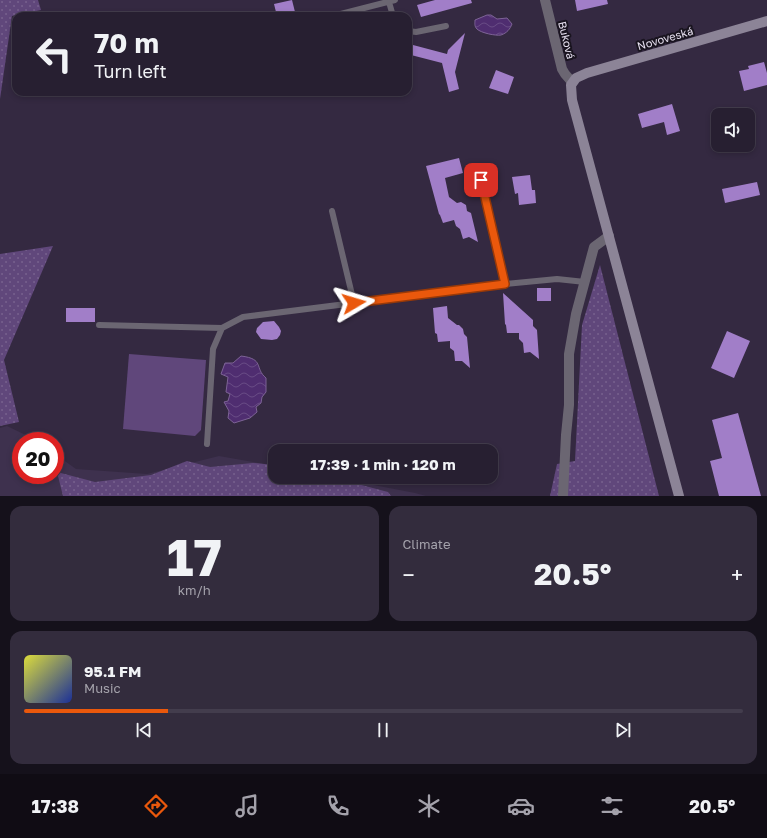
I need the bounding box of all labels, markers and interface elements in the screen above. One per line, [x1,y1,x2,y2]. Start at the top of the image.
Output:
street label: Buková [556,20,578,60]
street label: Novoveská [636,24,694,52]
text: 70 m [94,26,159,59]
icon: left [28,28,80,80]
text: Turn left [94,60,167,82]
map controls [711,108,755,152]
button: sound [711,108,755,152]
pin [464,163,498,197]
icon: arrive [470,169,492,191]
position arrow [333,282,375,324]
speed limit sign: 20 [12,432,64,484]
text: 17:39 · 1 min · 120 m [310,455,456,473]
text: 17 [167,525,222,587]
text: Climate [403,536,450,552]
text: 20.5° [534,556,611,592]
text: − [403,561,415,588]
text: + [731,561,743,588]
text: km/h [178,582,211,598]
text: 95.1 FM [84,662,141,680]
text: Music [84,680,121,696]
icon: previous [133,719,155,741]
icon: pause [372,719,394,741]
icon: next [612,719,634,741]
icon: directions [142,792,170,820]
icon: music [233,792,261,820]
icon: phone [324,792,352,820]
icon: climate [415,792,443,820]
icon: car [507,792,535,820]
icon: filters [598,792,626,820]
text: 17:38 [32,795,79,817]
text: 20.5° [689,795,735,817]

